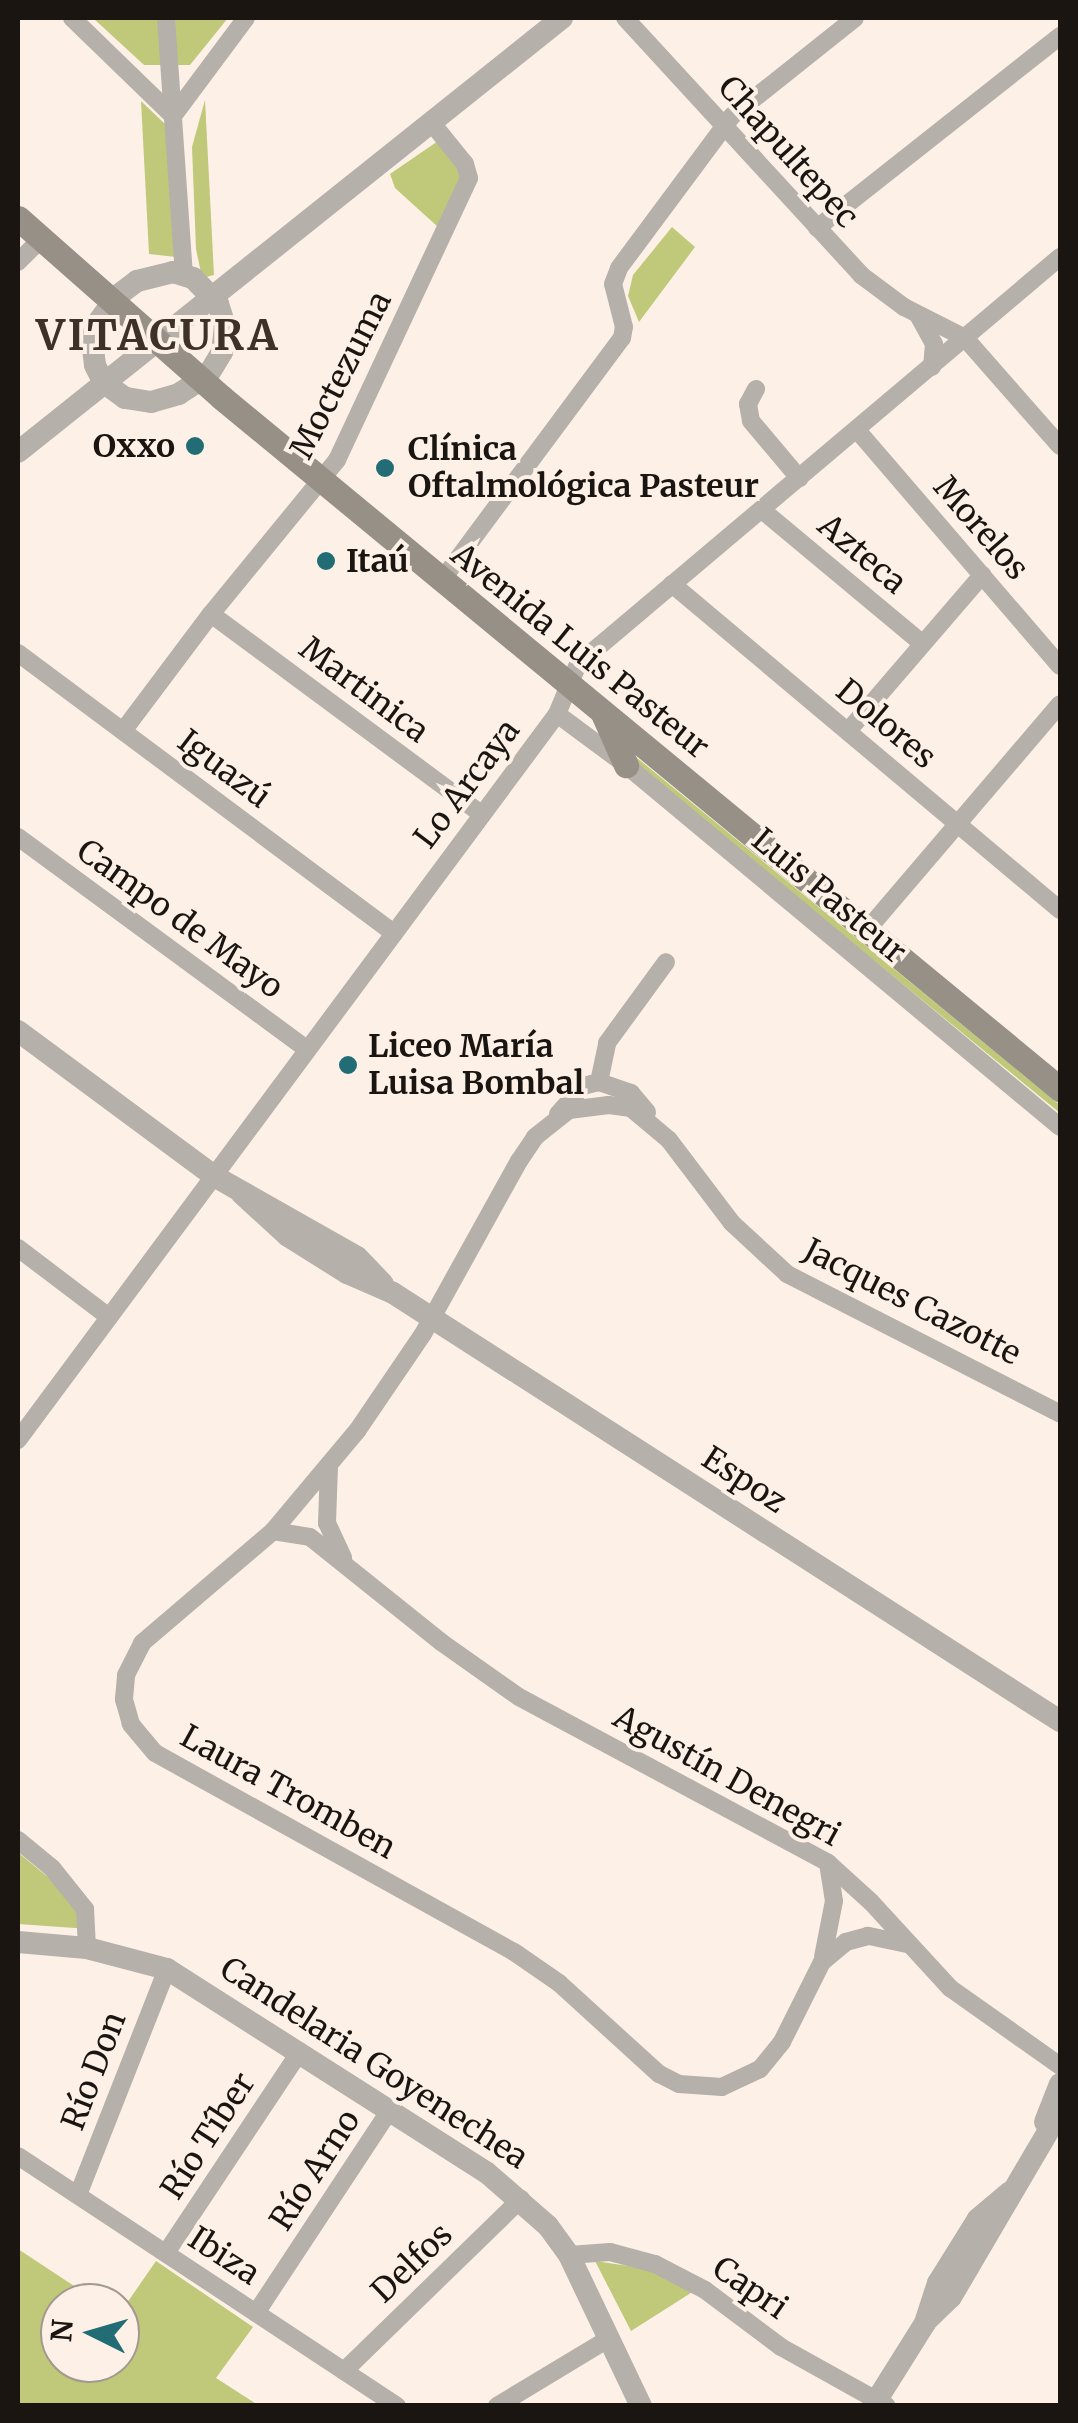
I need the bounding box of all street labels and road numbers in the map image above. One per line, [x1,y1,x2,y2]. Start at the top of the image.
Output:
street label: Chapultepec [710,68,866,236]
street label: Moctezuma [283,285,399,465]
street label: Morelos [926,468,1036,588]
street label: Azteca [810,506,914,602]
street label: Avenida Luis Pasteur [444,535,716,767]
street label: Martinica [292,629,436,751]
street label: Dolores [829,671,943,777]
street label: Lo Arcaya [406,712,528,856]
street label: Iguazú [170,722,278,816]
street label: Luis Pasteur [744,821,914,971]
street label: Campo de Mayo [70,831,290,1007]
street label: Jacques Cazotte [797,1231,1027,1373]
street label: Espoz [695,1439,793,1521]
street label: Agustín Denegri [607,1698,847,1854]
street label: Laura Tromben [174,1717,402,1867]
street label: Candelaria Goyenechea [213,1949,535,2177]
street label: Río Don [54,2007,134,2135]
street label: Río Tíber [153,2066,263,2206]
street label: Río Arno [262,2103,368,2237]
street label: Delfos [364,2215,460,2311]
street label: Ibiza [181,2219,267,2293]
street label: Capri [705,2249,795,2327]

